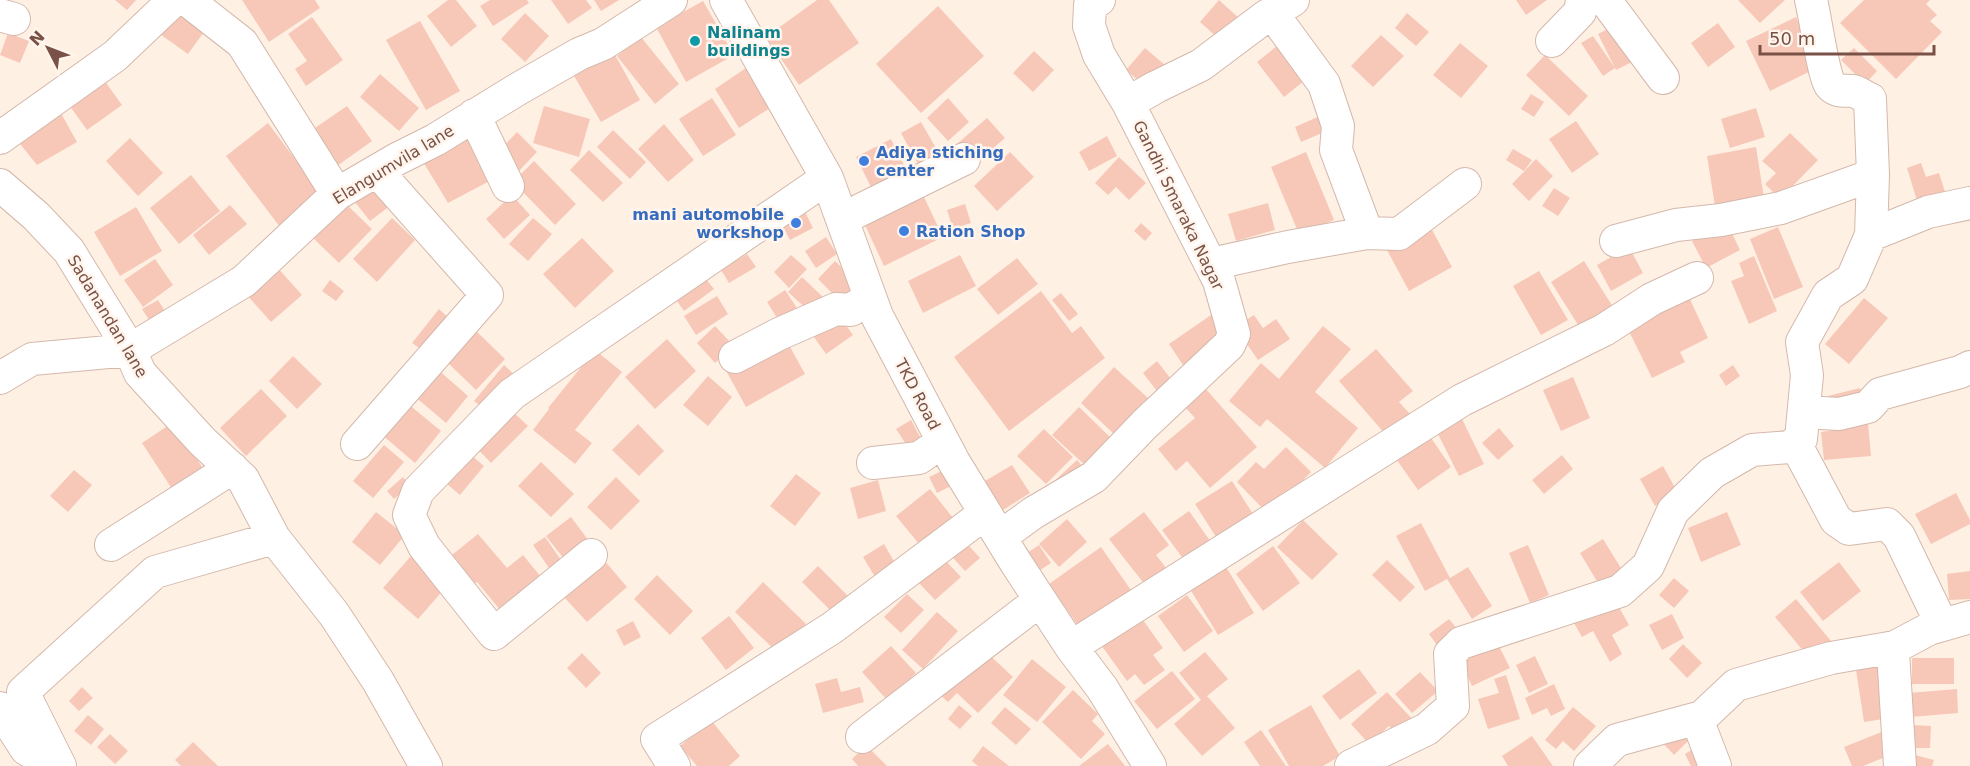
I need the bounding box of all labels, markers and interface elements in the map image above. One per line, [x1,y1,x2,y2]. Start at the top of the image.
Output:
north arrow [18,18,78,78]
scale bar [1760,18,1934,56]
place label: Nalinam buildings [707,23,790,60]
text: N [26,27,49,50]
text: 50 m [1769,28,1815,49]
marker: Nalinam buildings [688,34,702,48]
street label: Gandhi Smaraka Nagar [1129,117,1228,293]
street label: Elangumvila lane [329,121,457,208]
place label: Adiya stiching center [876,143,1004,180]
marker: Adiya stiching center [857,154,871,168]
place label: mani automobile workshop [632,205,784,242]
marker: mani automobile workshop [789,216,803,230]
place label: Ration Shop [916,222,1026,241]
marker: Ration Shop [897,224,911,238]
street label: Sadanandan lane [64,252,152,381]
street label: TKD Road [890,355,944,433]

